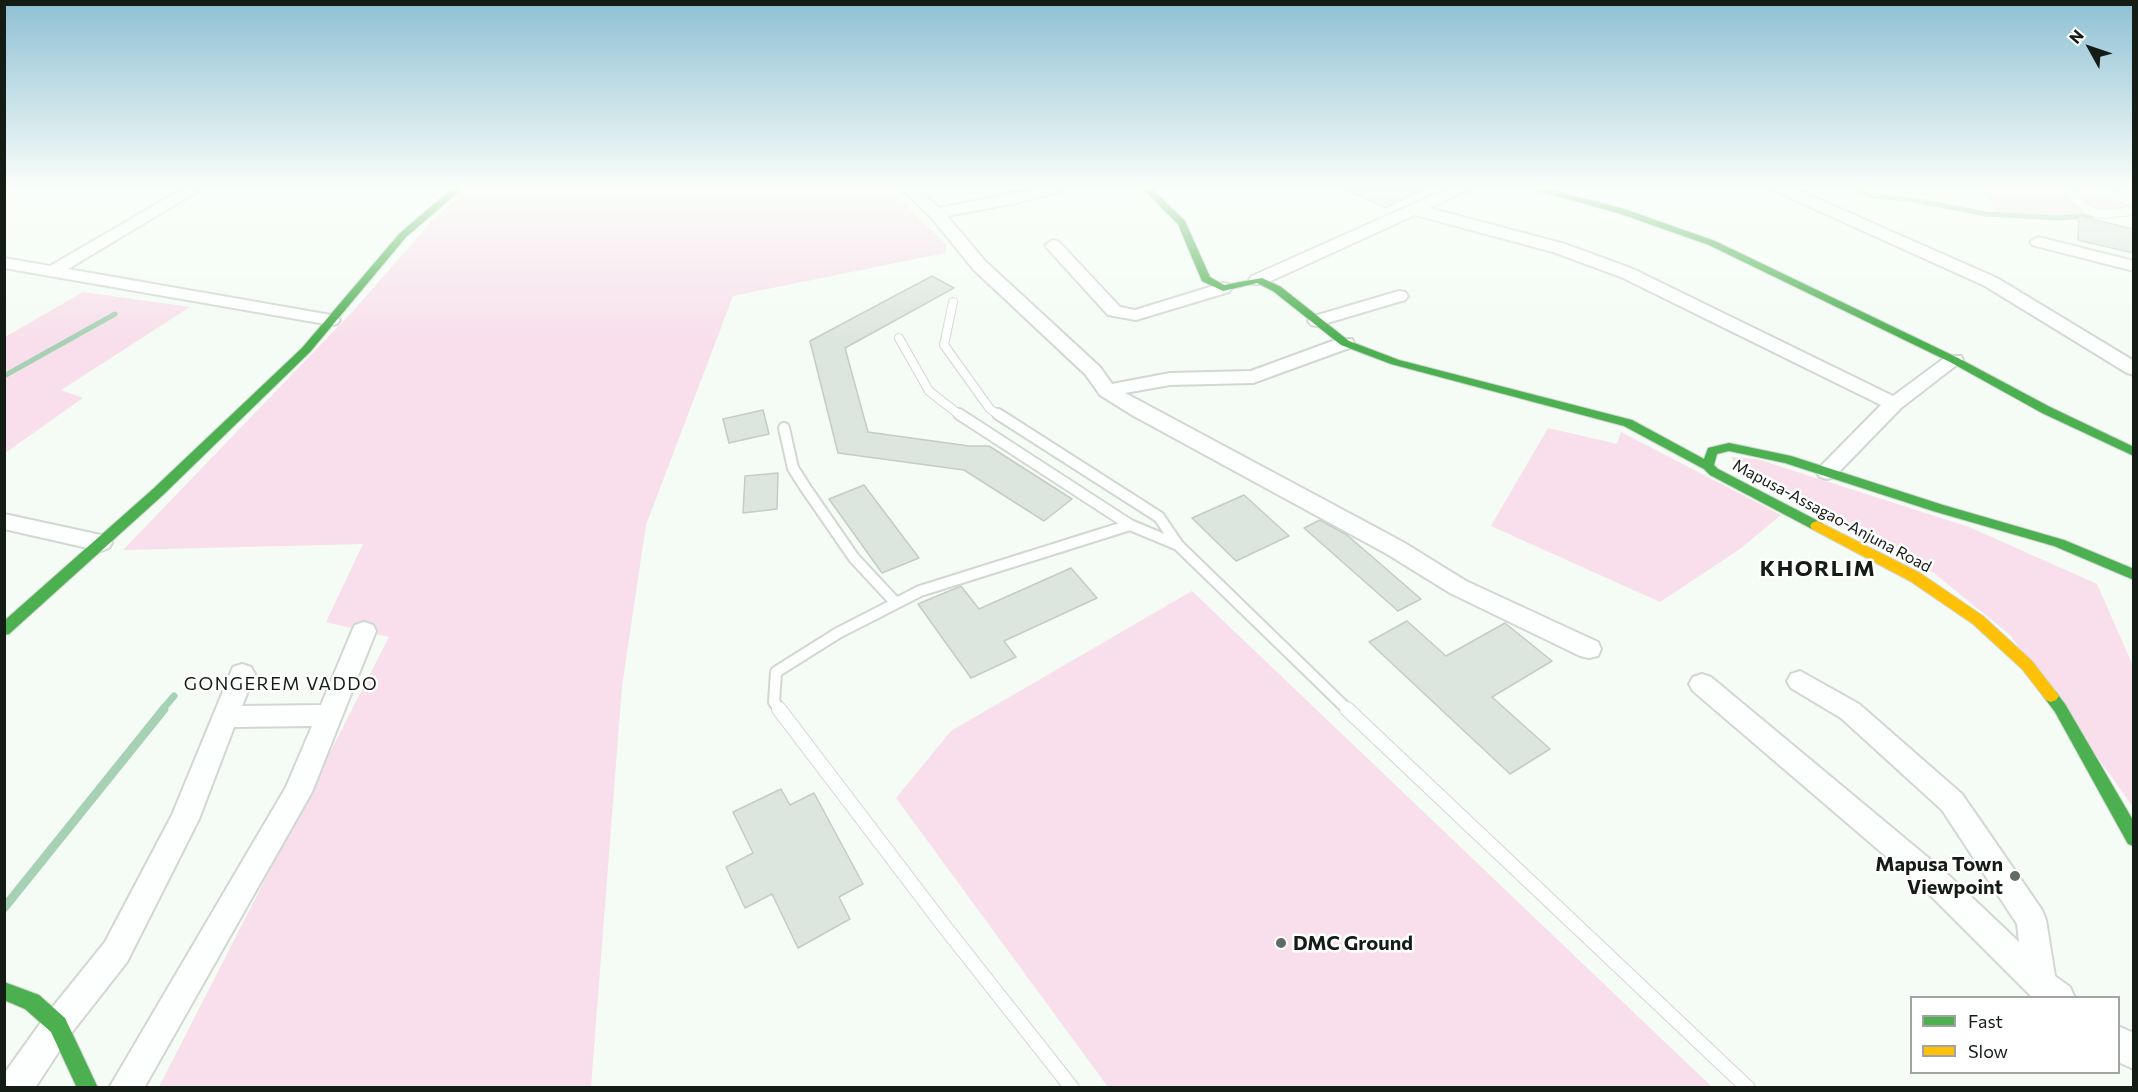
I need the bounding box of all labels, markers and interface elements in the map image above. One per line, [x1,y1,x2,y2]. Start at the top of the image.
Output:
north arrow [2060,18,2120,78]
text: N [2065,25,2087,47]
street label: Mapusa-Assagao-Anjuna Road [1729,455,1935,577]
district label: KHORLIM [1760,556,1876,582]
district label: GONGEREM VADDO [184,673,378,695]
place label: Mapusa Town Viewpoint [1875,852,2003,899]
marker: Mapusa Town Viewpoint [2008,869,2022,883]
place label: DMC Ground [1293,931,1413,955]
marker: DMC Ground [1274,936,1288,950]
legend [1910,996,2120,1074]
text: Fast [1968,1010,2003,1032]
text: Slow [1968,1040,2008,1062]

